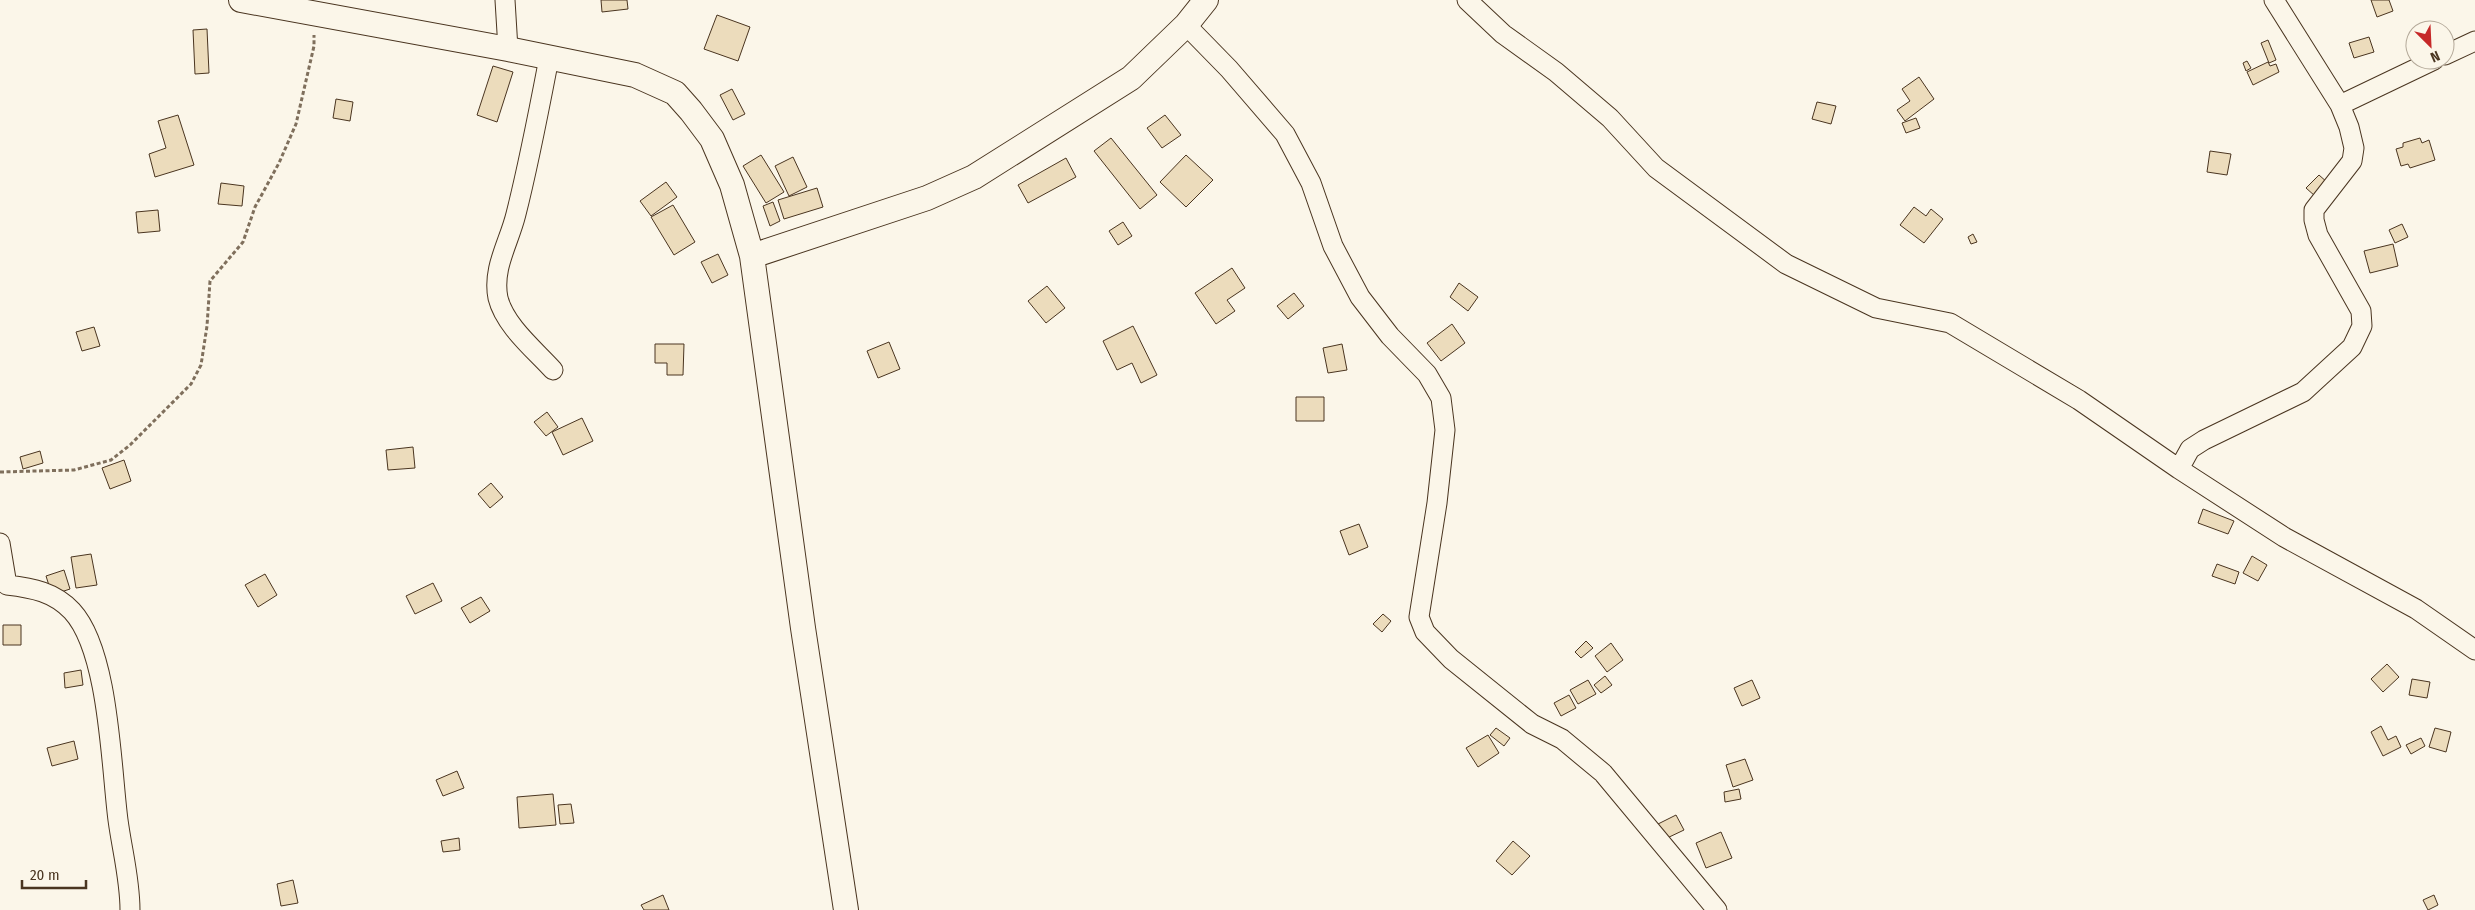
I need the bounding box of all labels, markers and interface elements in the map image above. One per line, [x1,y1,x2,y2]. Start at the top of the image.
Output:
north arrow [2405,20,2455,70]
text: N [2428,47,2442,66]
scale bar [22,858,86,890]
text: 20 m [30,866,60,884]

